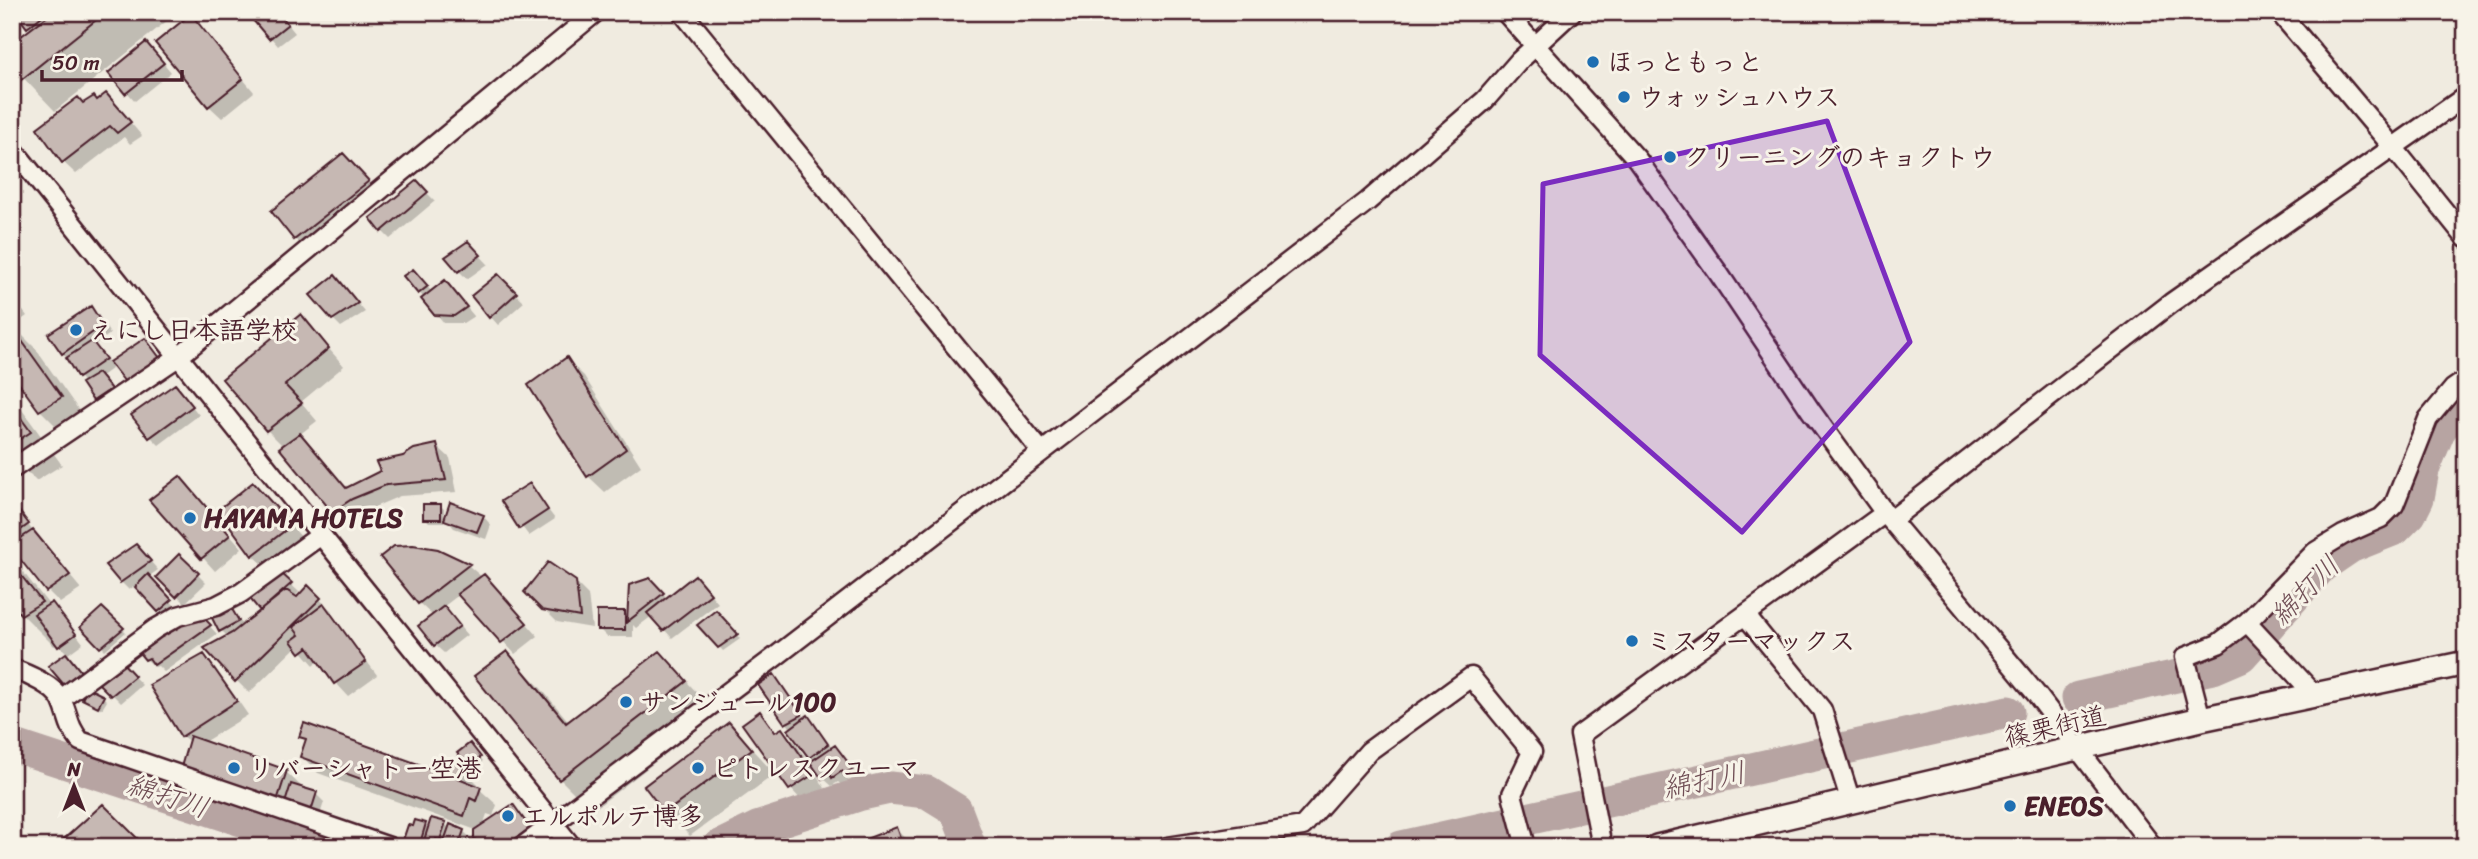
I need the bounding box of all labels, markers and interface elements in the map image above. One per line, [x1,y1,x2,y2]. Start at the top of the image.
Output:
scale bar [42,38,182,82]
place label: ほっともっと [1607,39,1763,85]
text: 50 m [52,44,100,82]
marker: ほっともっと [1585,54,1601,70]
place label: ウォッシュハウス [1638,74,1840,120]
marker: ウォッシュハウス [1616,89,1632,105]
place label: クリーニングのキョクトウ [1684,134,1995,180]
marker: クリーニングのキョクトウ [1662,149,1678,165]
place label: えにし日本語学校 [90,307,297,353]
marker: えにし日本語学校 [68,322,84,338]
place label: HAYAMA HOTELS [204,495,404,541]
marker: HAYAMA HOTELS [182,510,198,526]
water label: 綿打川 [2258,543,2352,637]
place label: ミスターマックス [1646,618,1856,664]
marker: ミスターマックス [1624,633,1640,649]
place label: サンジュール100 [640,679,836,725]
street label: 篠栗街道 [1999,692,2111,760]
marker: サンジュール100 [618,694,634,710]
place label: リバーシャトー空港 [248,745,481,791]
place label: ピトレスクユーマ [712,745,920,791]
water label: 綿打川 [1658,747,1750,813]
north arrow [38,750,108,820]
text: N [66,753,81,786]
water label: 綿打川 [120,760,216,832]
marker: リバーシャトー空港 [226,760,242,776]
marker: ピトレスクユーマ [690,760,706,776]
place label: ENEOS [2024,783,2105,829]
place label: エルポルテ博多 [522,793,704,839]
marker: ENEOS [2002,798,2018,814]
marker: エルポルテ博多 [500,808,516,824]

